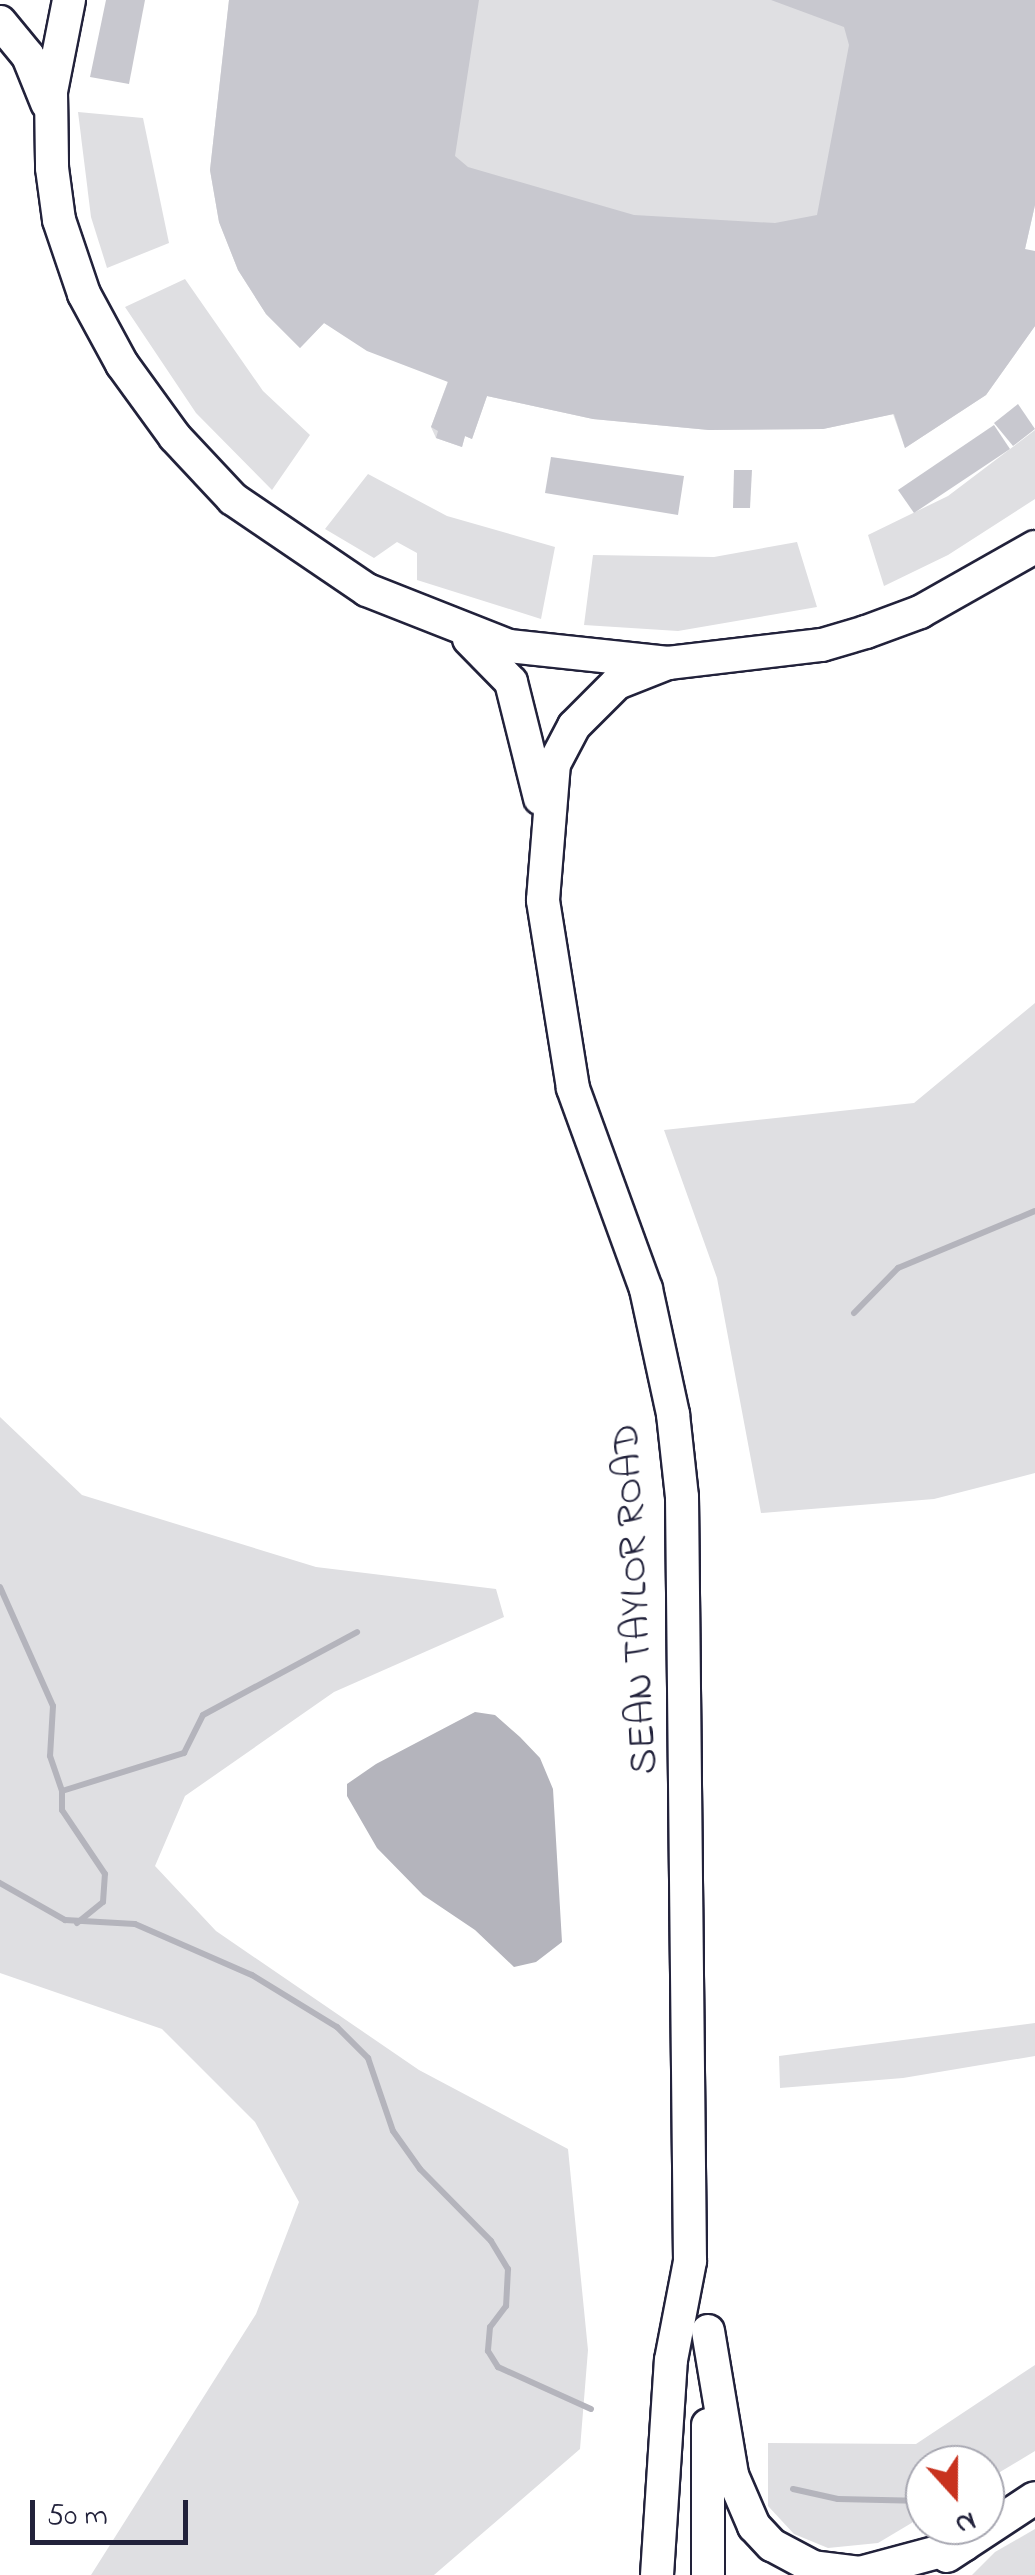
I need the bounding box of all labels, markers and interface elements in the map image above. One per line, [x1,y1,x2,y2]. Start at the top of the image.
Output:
street label: SEAN TAYLOR ROAD [604,1422,670,1776]
north arrow [905,2445,1005,2545]
scale bar [35,2480,192,2542]
text: 50 m [47,2495,108,2539]
text: N [949,2499,981,2544]

